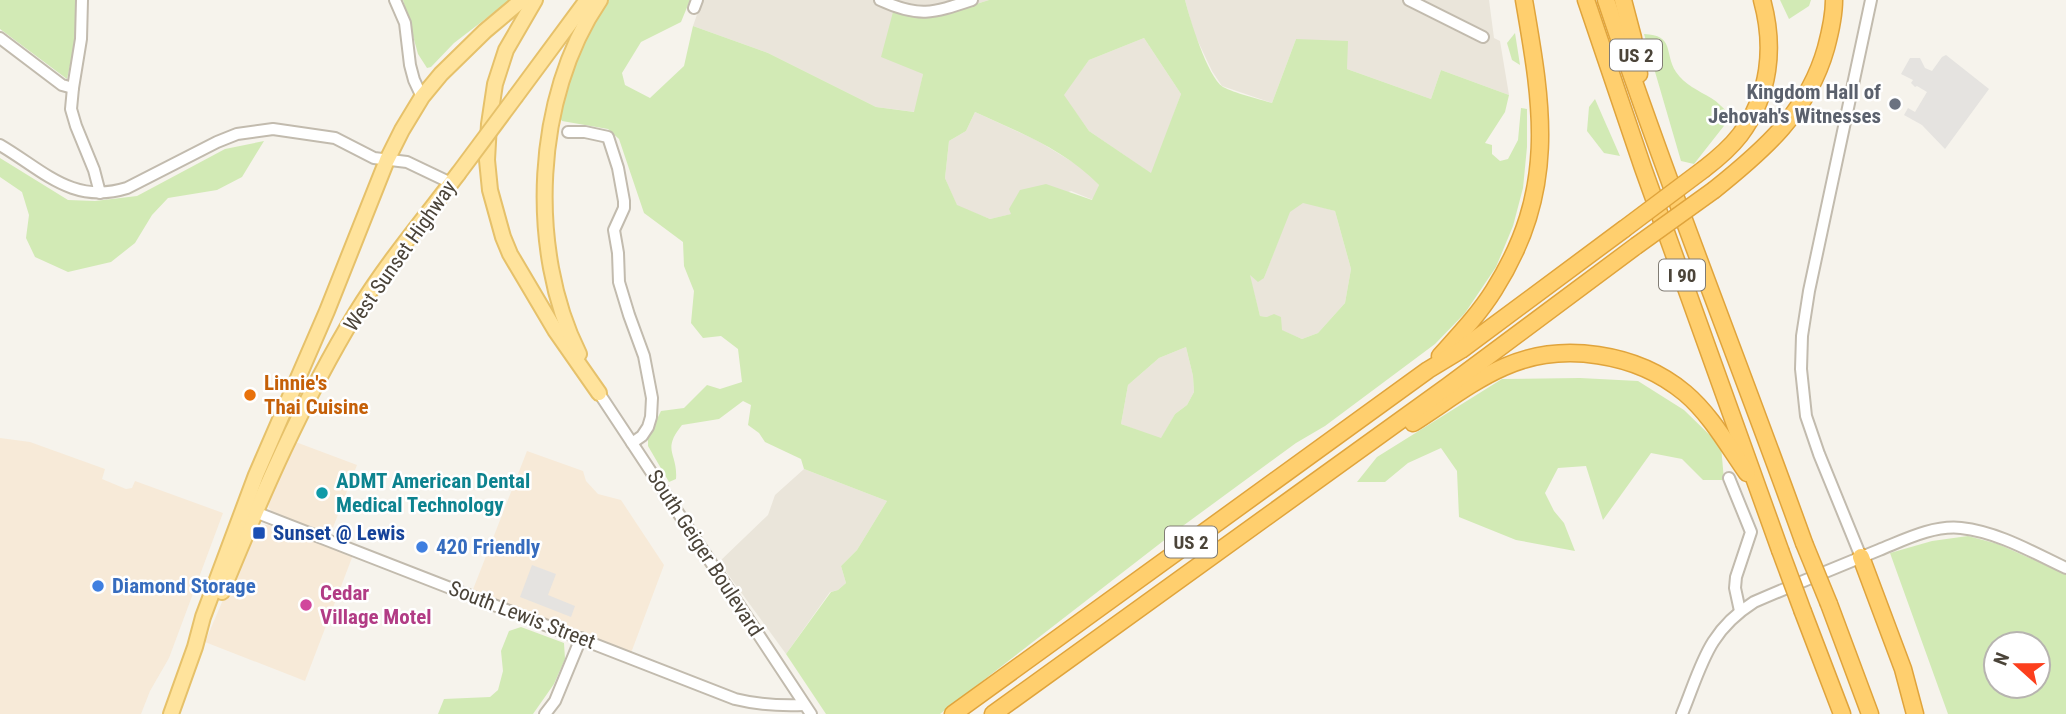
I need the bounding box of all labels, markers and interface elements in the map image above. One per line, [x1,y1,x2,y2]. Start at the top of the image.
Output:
road number: US 2 [1610,40,1662,70]
place label: Kingdom Hall of Jehovah's Witnesses [1708,80,1881,128]
marker: Kingdom Hall of Jehovah's Witnesses [1887,96,1903,112]
street label: West Sunset Highway [339,176,461,336]
road number: I 90 [1659,260,1705,290]
place label: Linnie's Thai Cuisine [264,371,369,419]
marker: Linnie's Thai Cuisine [242,387,258,403]
street label: South Geiger Boulevard [642,465,768,641]
place label: ADMT American Dental Medical Technology [336,469,530,517]
marker: ADMT American Dental Medical Technology [314,485,330,501]
place label: Sunset @ Lewis [273,521,405,545]
marker: Sunset @ Lewis [251,525,267,541]
road number: US 2 [1165,526,1217,558]
place label: 420 Friendly [436,535,541,559]
marker: 420 Friendly [414,539,430,555]
place label: Diamond Storage [112,574,256,598]
street label: South Lewis Street [446,576,598,654]
marker: Diamond Storage [90,578,106,594]
place label: Cedar Village Motel [320,581,432,629]
marker: Cedar Village Motel [298,597,314,613]
north arrow [1982,630,2052,700]
text: N [1989,650,2014,669]

